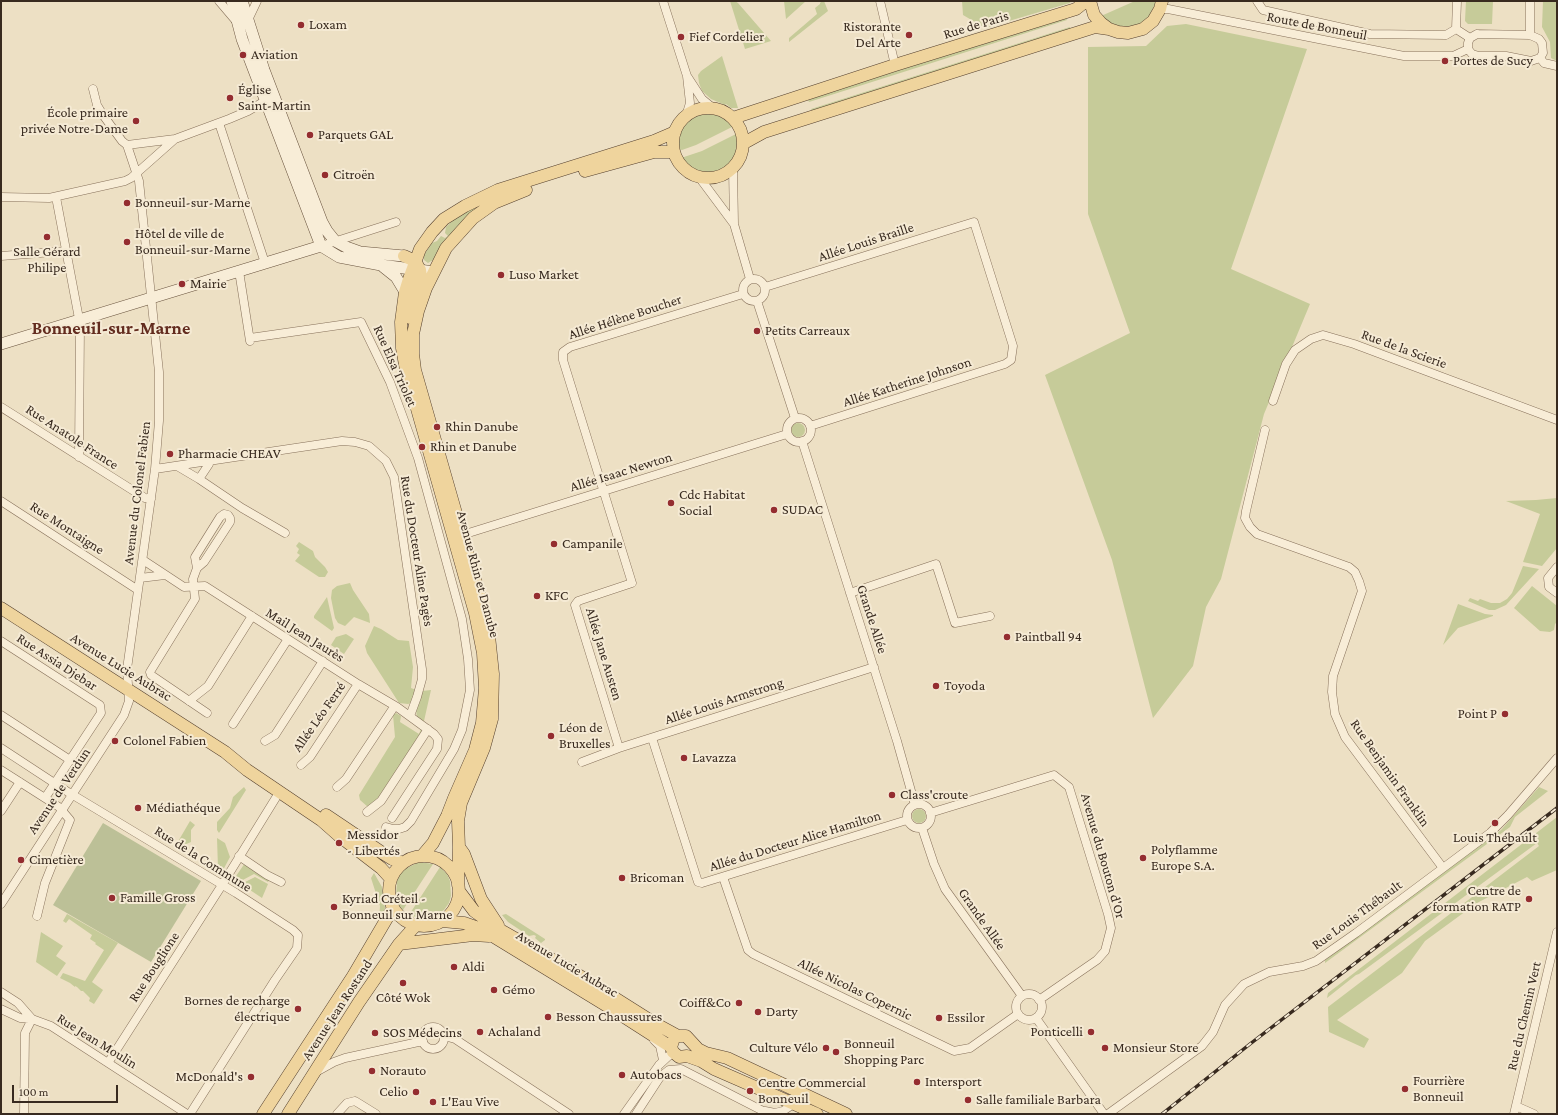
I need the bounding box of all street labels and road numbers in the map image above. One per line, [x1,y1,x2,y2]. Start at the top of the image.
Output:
street label: Rue de Paris [941,7,1011,43]
street label: Route de Bonneuil [1265,8,1369,44]
street label: Allée Louis Braille [816,219,916,265]
street label: Allée Hélène Boucher [566,291,684,343]
street label: Rue Elsa Triolet [370,323,420,409]
street label: Rue de la Scierie [1359,326,1449,372]
street label: Allée Katherine Johnson [841,353,973,411]
street label: Rue Anatole France [23,401,121,473]
street label: Avenue du Colonel Fabien [120,420,154,566]
street label: Allée Isaac Newton [568,448,674,496]
street label: Rue du Docteur Aline Pagès [397,474,437,628]
street label: Rue Montaigne [27,498,107,558]
street label: Avenue Rhin et Danube [453,509,503,639]
street label: Grande Allée [853,582,891,656]
street label: Mail Jean Jaurès [263,604,347,666]
street label: Allée Jane Austen [582,606,626,702]
street label: Avenue Lucie Aubrac [67,629,175,705]
street label: Rue Assia Djebar [13,630,101,694]
street label: Allée Louis Armstrong [663,674,785,728]
street label: Allée Léo Ferré [289,679,349,755]
street label: Rue Benjamin Franklin [1347,716,1433,830]
street label: Avenue de Verdun [24,745,94,837]
street label: Avenue du Bouton d'Or [1077,791,1129,921]
street label: Allée du Docteur Alice Hamilton [707,807,883,875]
street label: Rue de la Commune [151,822,255,896]
street label: Rue Louis Thébault [1309,877,1405,953]
street label: Grande Allée [955,885,1009,953]
street label: Avenue Lucie Aubrac [513,927,621,1001]
street label: Rue Bouglione [125,929,183,1005]
street label: Allée Nicolas Copernic [795,954,915,1024]
street label: Avenue Jean Rostand [298,956,376,1064]
street label: Rue du Chemin Vert [1503,960,1545,1072]
street label: Rue Jean Moulin [54,1010,140,1072]

